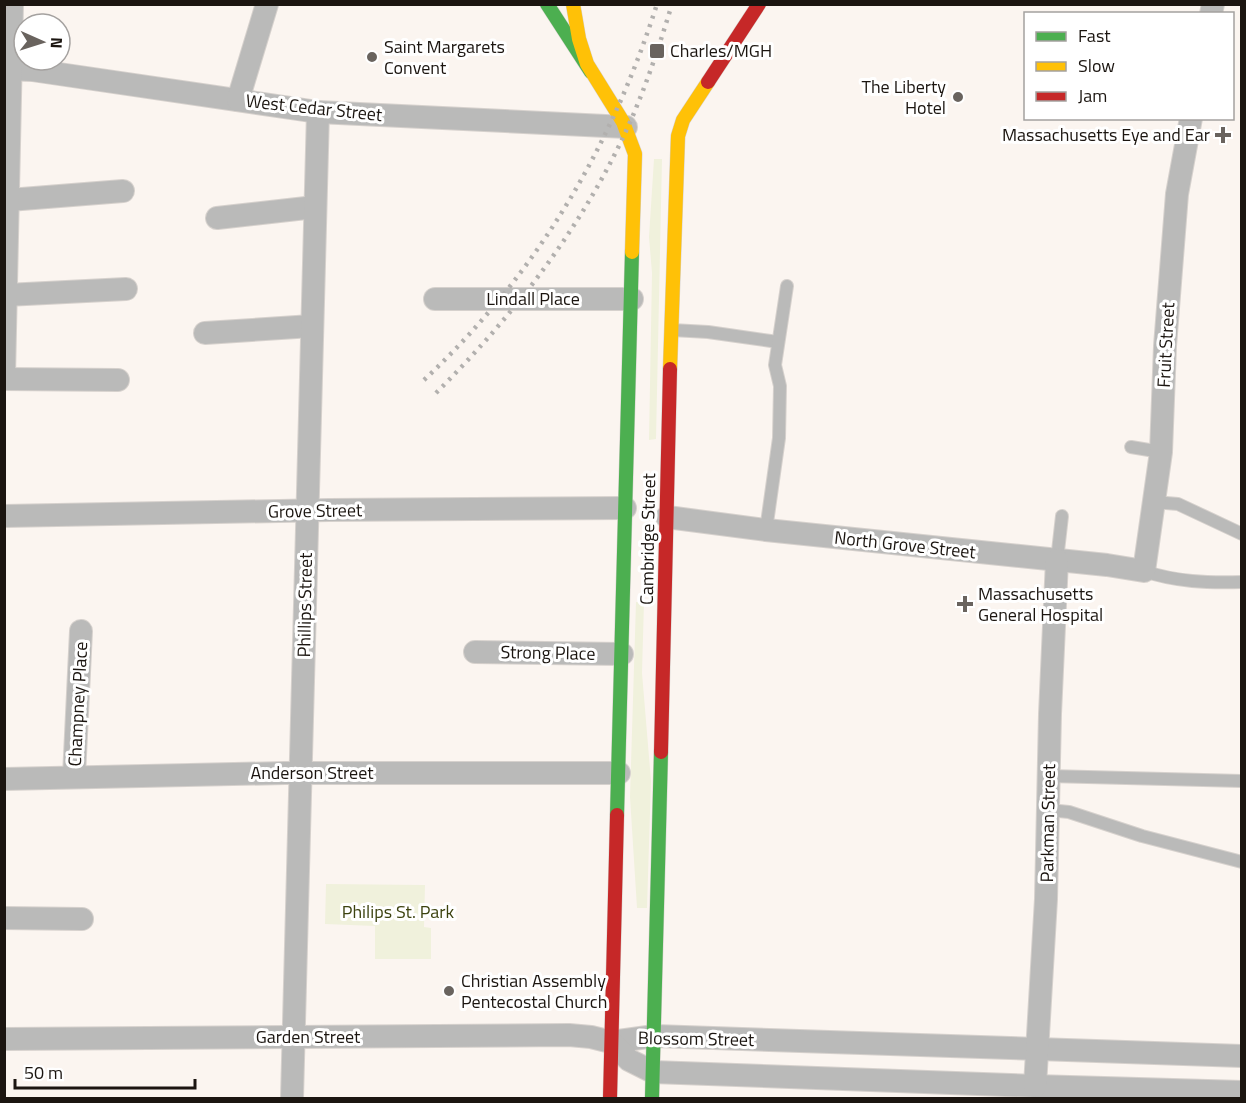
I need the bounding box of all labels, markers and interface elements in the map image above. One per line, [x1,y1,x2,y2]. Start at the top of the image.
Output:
north arrow [12,12,72,72]
legend [1024,12,1234,120]
text: Fast [1078,22,1111,49]
place label: Saint Margarets Convent [384,33,505,81]
text: N [45,37,69,49]
place label: Charles/MGH [670,37,772,64]
marker: Charles/MGH [648,42,666,60]
marker: Saint Margarets Convent [365,50,379,64]
text: Slow [1078,52,1115,79]
place label: The Liberty Hotel [861,73,946,121]
text: Jam [1078,82,1107,109]
street label: West Cedar Street [244,87,384,128]
marker: The Liberty Hotel [951,90,965,104]
place label: Massachusetts Eye and Ear [1002,121,1210,148]
marker: Massachusetts Eye and Ear [1214,126,1232,144]
street label: Lindall Place [486,285,580,312]
street label: Fruit Street [1150,301,1181,388]
street label: Cambridge Street [633,472,662,605]
street label: Grove Street [268,496,363,525]
street label: North Grove Street [833,524,978,565]
street label: Phillips Street [290,552,319,658]
place label: Massachusetts General Hospital [978,580,1103,628]
marker: Massachusetts General Hospital [956,595,974,613]
street label: Strong Place [500,638,596,667]
street label: Champney Place [61,641,94,767]
street label: Anderson Street [250,759,374,786]
street label: Parkman Street [1033,763,1062,882]
park label: Philips St. Park [342,898,455,925]
place label: Christian Assembly Pentecostal Church [461,967,607,1015]
marker: Christian Assembly Pentecostal Church [442,984,456,998]
street label: Garden Street [256,1023,361,1050]
street label: Blossom Street [638,1024,755,1053]
scale bar [15,1052,195,1090]
text: 50 m [24,1059,63,1086]

